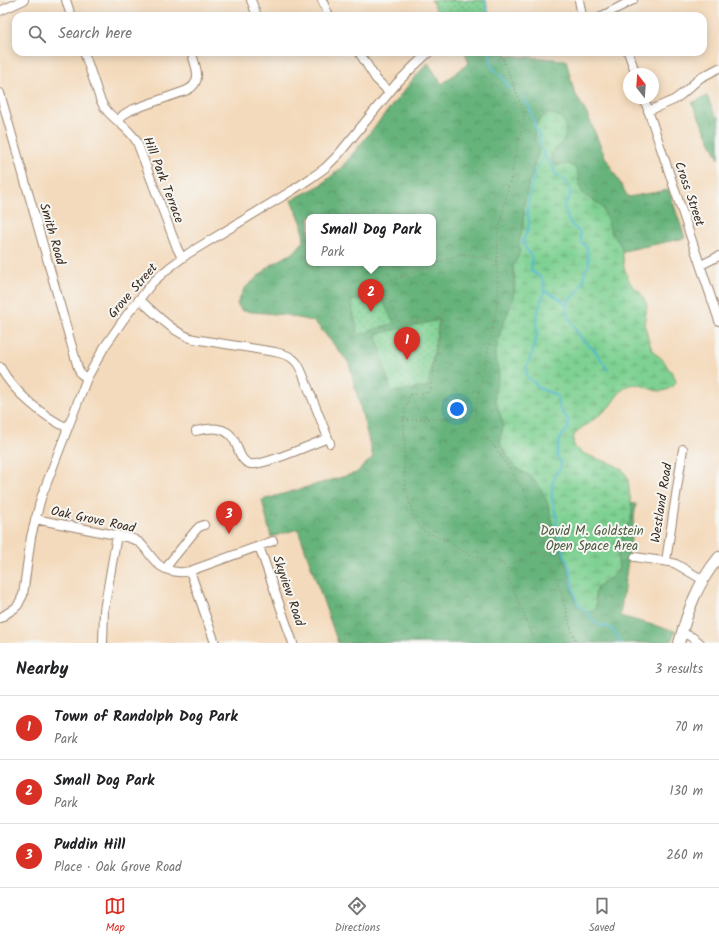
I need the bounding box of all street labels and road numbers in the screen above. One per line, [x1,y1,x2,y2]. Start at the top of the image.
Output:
street label: Hill Park Terrace [137,134,189,227]
street label: Cross Street [668,159,710,230]
street label: Smith Road [33,201,71,268]
street label: Grove Street [103,258,164,323]
street label: Westland Road [645,461,679,544]
street label: Oak Grove Road [49,501,138,539]
street label: Skyview Road [266,553,310,630]

